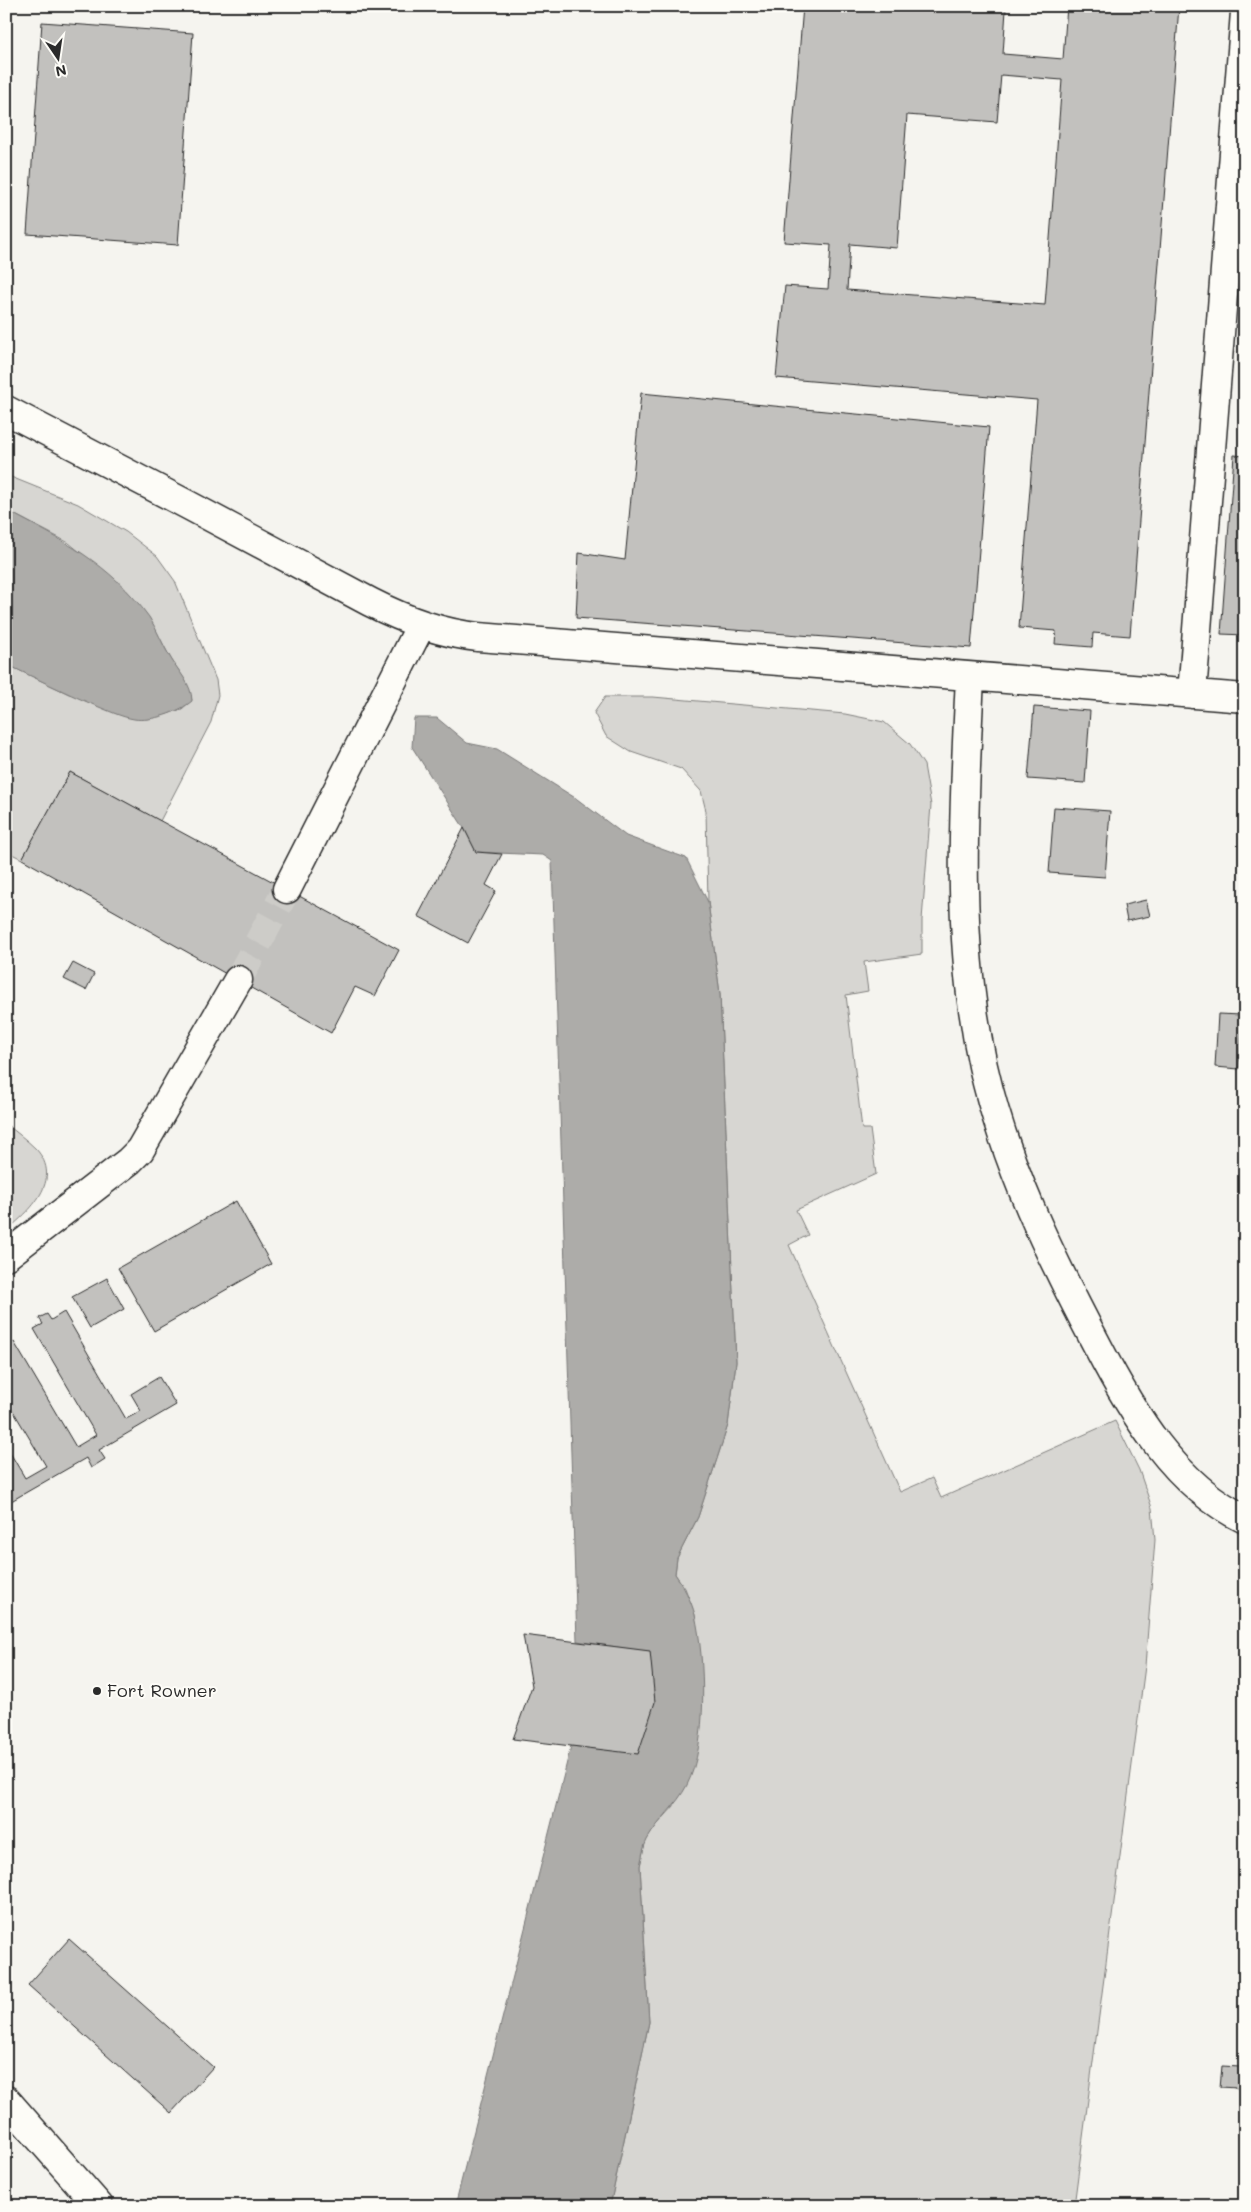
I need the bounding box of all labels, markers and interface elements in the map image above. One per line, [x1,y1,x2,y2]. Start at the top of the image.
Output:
north arrow [32,32,82,82]
text: N [54,61,68,82]
place label: Fort Rowner [107,1678,217,1702]
marker: Fort Rowner [91,1685,103,1697]

